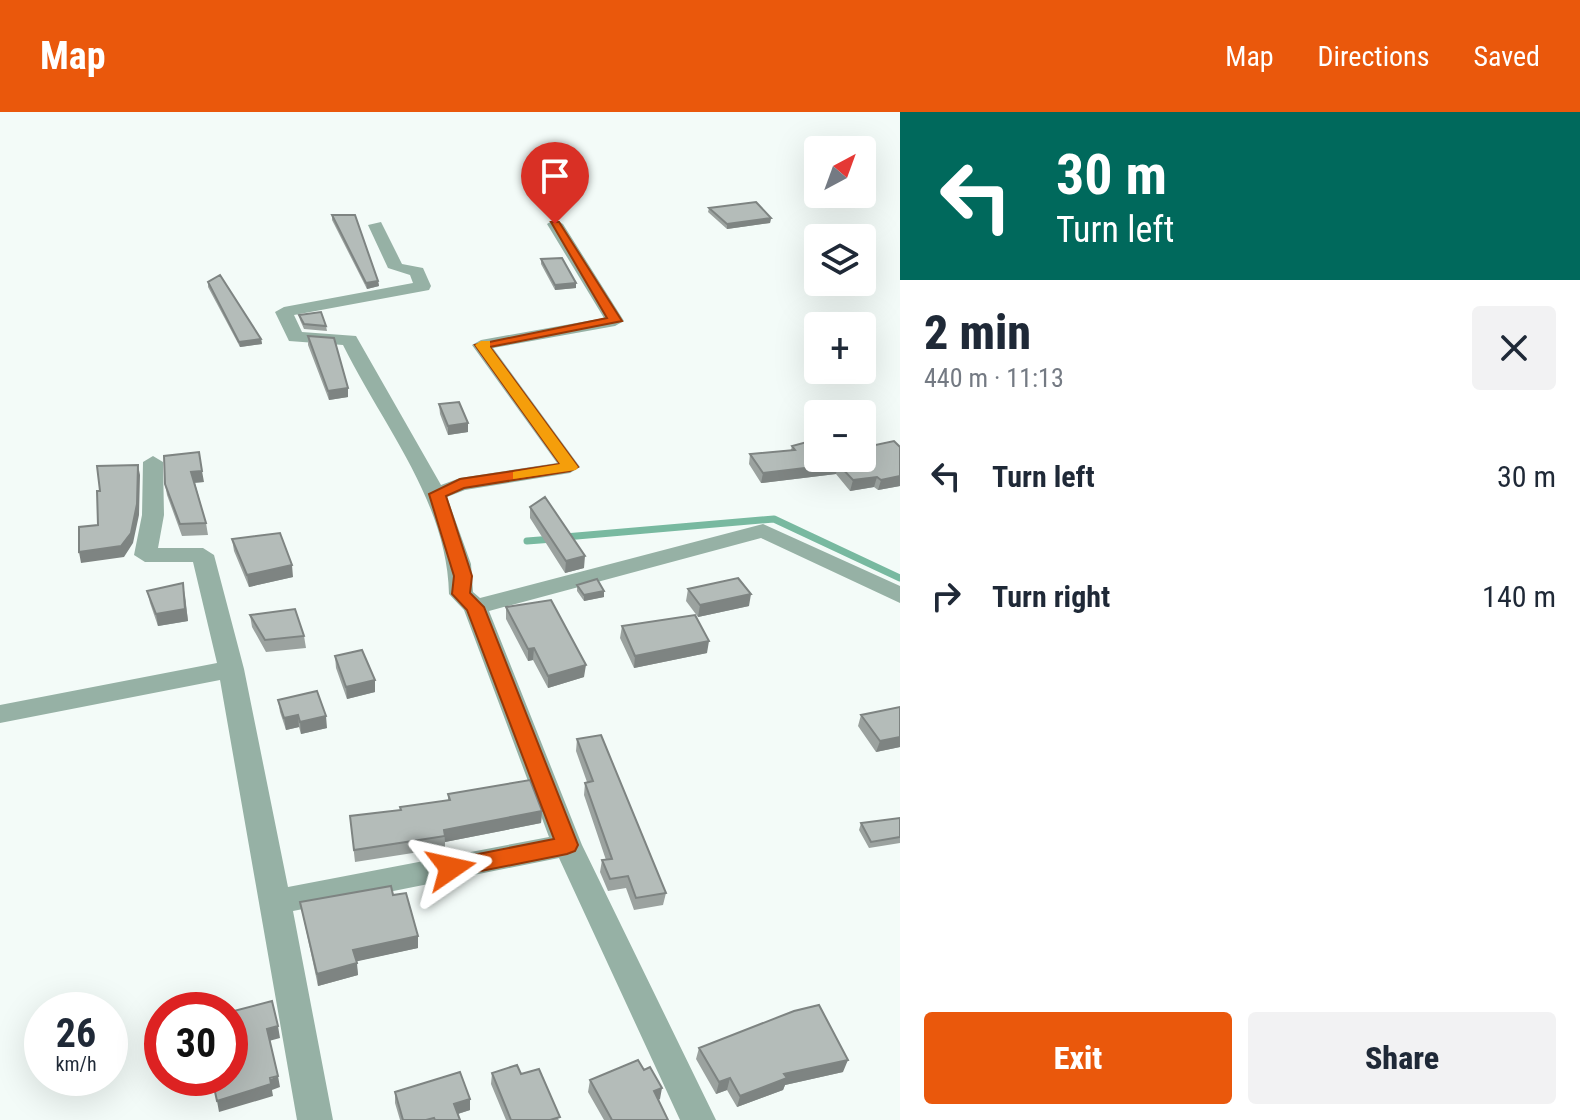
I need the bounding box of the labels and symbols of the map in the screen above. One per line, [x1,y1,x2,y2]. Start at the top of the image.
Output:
north arrow [804,136,876,208]
pin [521,142,589,224]
position arrow [409,826,493,910]
speed limit sign: 30 [144,992,248,1096]

